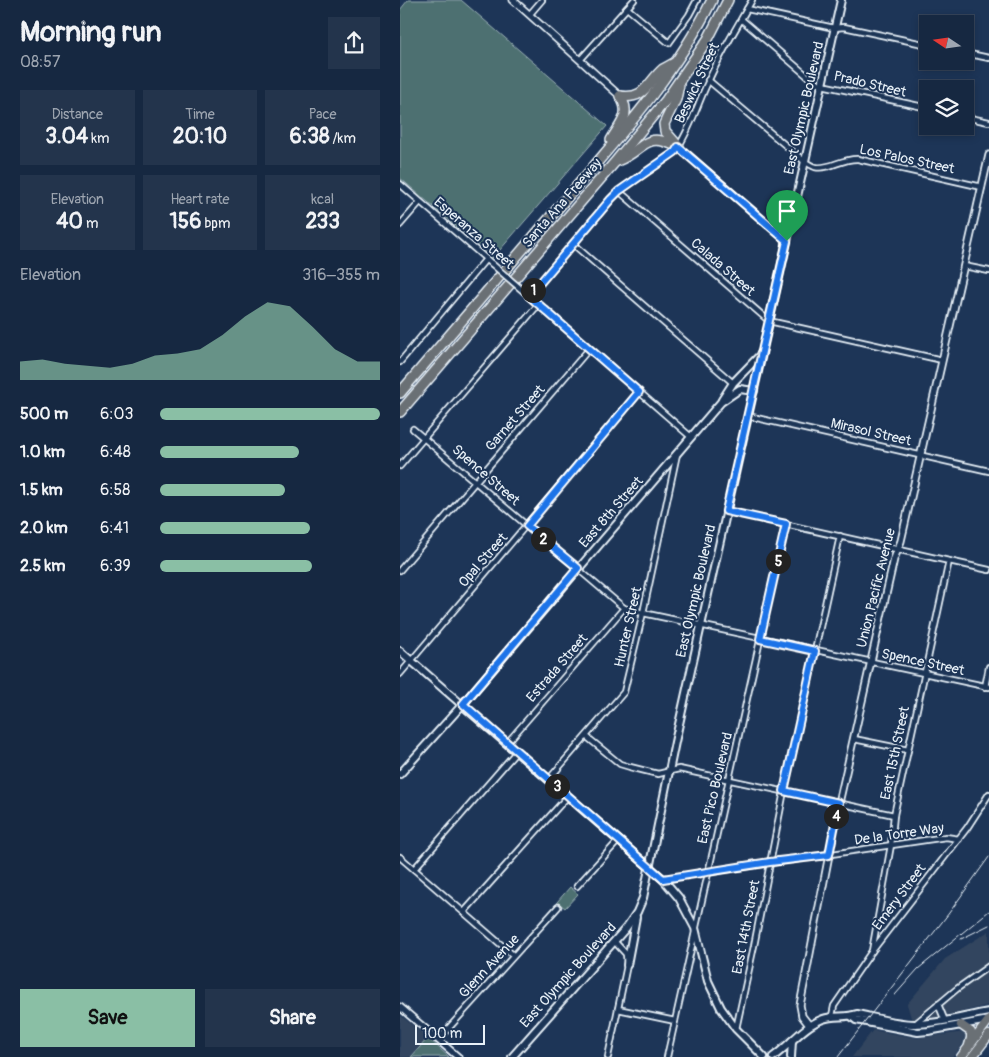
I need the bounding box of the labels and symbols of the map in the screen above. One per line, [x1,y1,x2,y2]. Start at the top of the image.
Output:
north arrow [919,15,974,70]
street label: Beswick Street [671,40,723,126]
street label: East Olympic Boulevard [780,40,828,176]
street label: Prado Street [832,67,908,101]
street label: Los Palos Street [858,141,956,177]
street label: Santa Ana Freeway [519,155,605,251]
pin [766,190,808,241]
street label: Esperanza Street [430,193,518,273]
street label: Calada Street [687,235,759,300]
pin: 1 [520,278,546,302]
street label: Garnet Street [482,381,549,455]
street label: Mirasol Street [829,414,913,450]
street label: Spence Street [449,441,524,509]
street label: East 8th Street [575,473,647,551]
street label: East Olympic Boulevard [672,523,720,659]
pin: 2 [530,526,556,552]
street label: Union Pacific Avenue [853,526,899,650]
street label: Opal Street [455,529,511,591]
pin: 5 [766,548,790,574]
street label: Hunter Street [610,585,646,669]
street label: Estrada Street [523,630,592,706]
street label: Spence Street [880,645,966,679]
street label: East 15th Street [877,704,913,801]
street label: East Pico Boulevard [694,731,736,845]
pin: 3 [544,774,570,798]
pin: 4 [824,804,848,828]
street label: De la Torre Way [853,819,945,849]
street label: Emery Street [869,860,930,934]
street label: East 14th Street [729,878,764,976]
street label: East Olympic Boulevard [516,919,620,1031]
street label: Glenn Avenue [455,931,523,1001]
scale bar [415,1022,485,1045]

